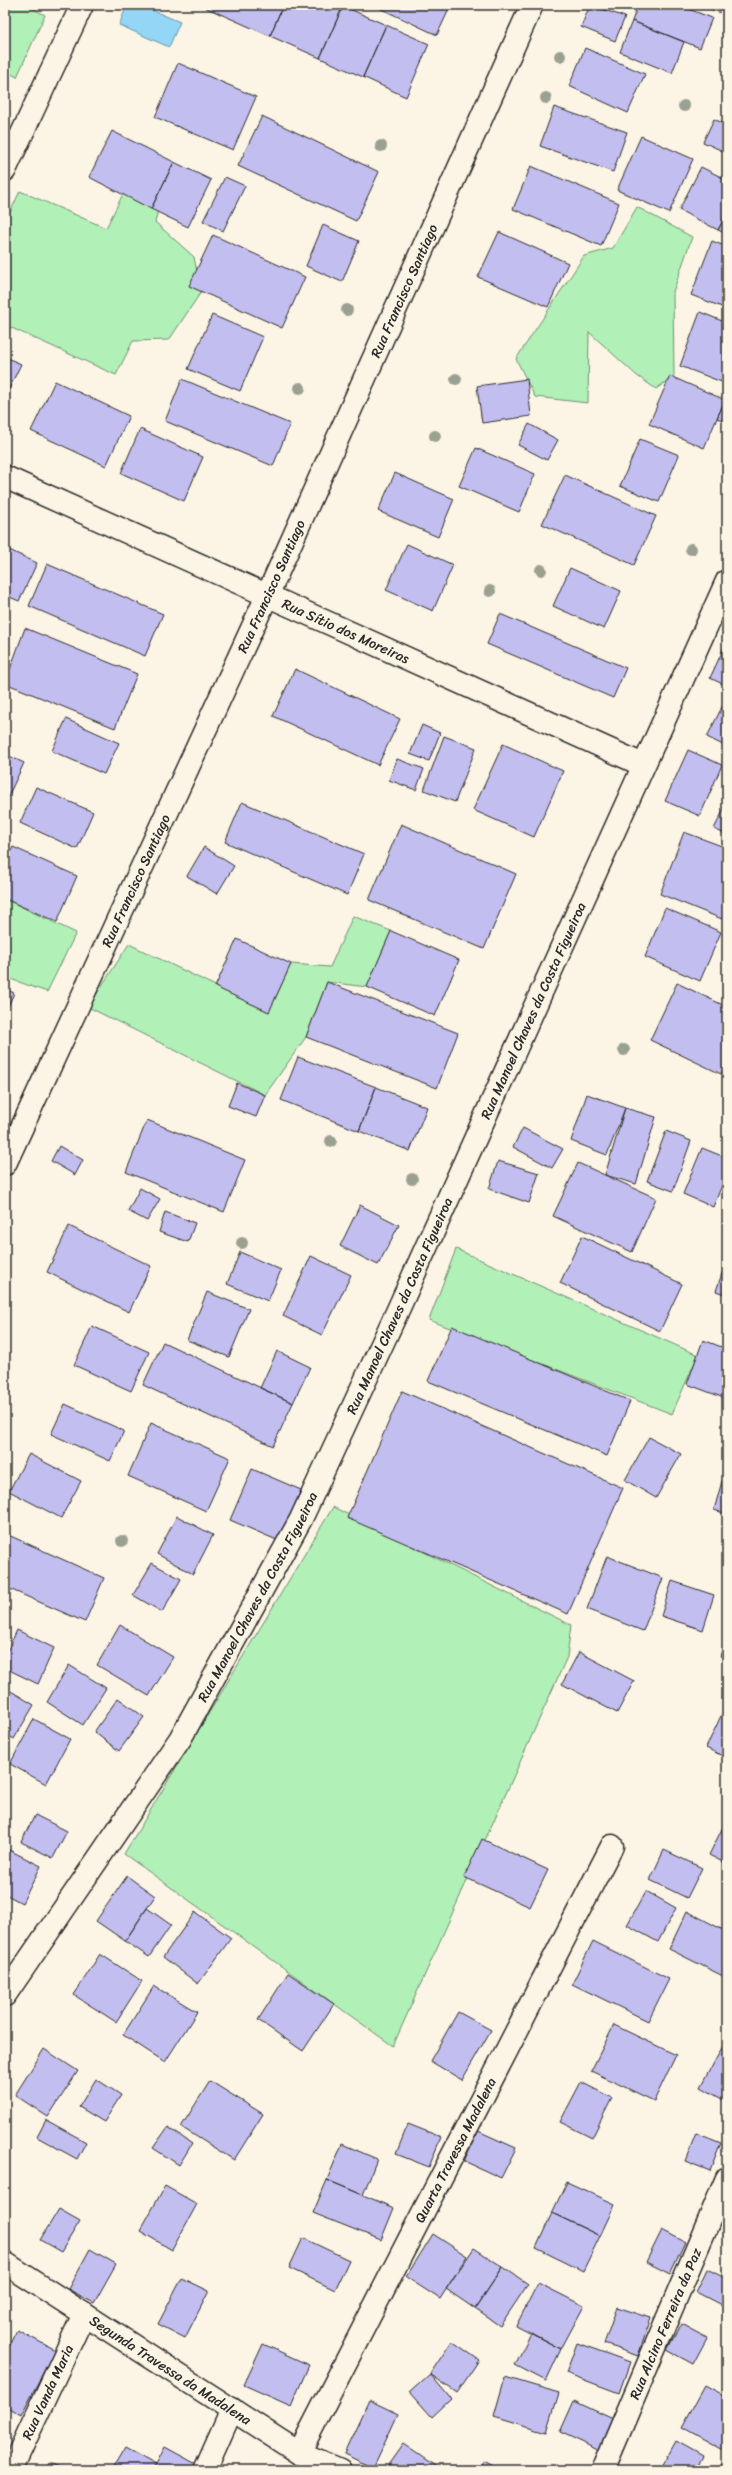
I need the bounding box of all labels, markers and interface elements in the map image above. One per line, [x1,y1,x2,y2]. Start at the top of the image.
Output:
street label: Rua Francisco Santiago [363,220,445,362]
street label: Rua Francisco Santiago [230,516,313,657]
street label: Rua Sítio dos Moreiras [278,592,414,671]
street label: Rua Francisco Santiago [95,810,178,952]
street label: Rua Manoel Chaves da Costa Figueiroa [474,898,593,1124]
street label: Rua Manoel Chaves da Costa Figueiroa [339,1193,460,1419]
street label: Rua Manoel Chaves da Costa Figueiroa [191,1488,325,1707]
street label: Quarta Travessa Madalena [408,2073,504,2227]
street label: Rua Alcino Ferreira da Paz [622,2244,709,2404]
street label: Segunda Travessa da Madalena [84,2309,257,2433]
street label: Rua Vanda Maria [15,2341,81,2444]

